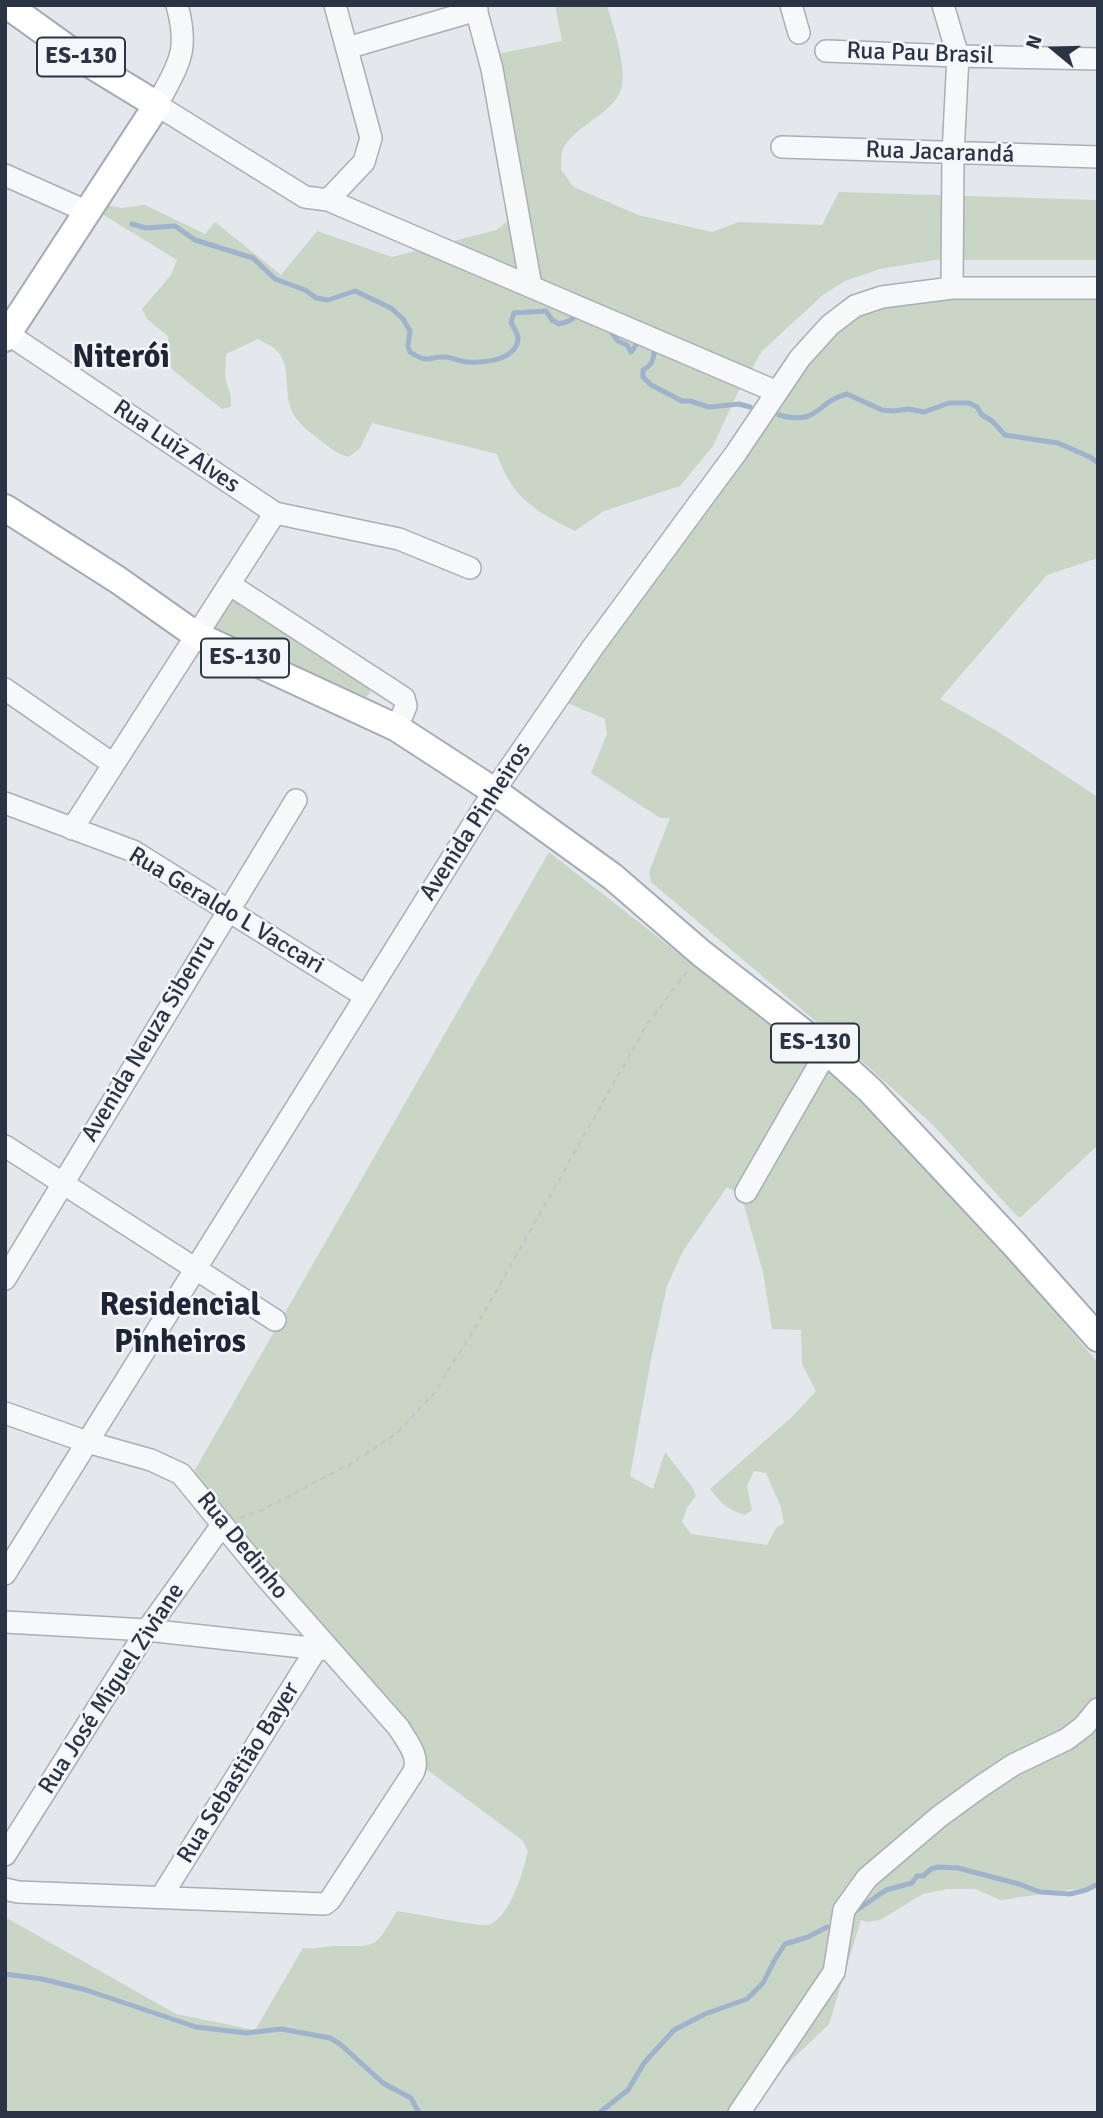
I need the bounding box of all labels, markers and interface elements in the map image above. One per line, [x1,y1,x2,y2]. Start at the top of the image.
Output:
north arrow [1019,14,1089,84]
text: N [1021,32,1048,52]
street label: Rua Pau Brasil [846,37,994,71]
road number: ES-130 [37,38,125,76]
street label: Rua Jacarandá [865,136,1015,170]
district label: Niterói [72,340,170,378]
street label: Rua Luiz Alves [107,394,245,500]
road number: ES-130 [201,638,289,678]
street label: Avenida Pinheiros [414,737,538,907]
street label: Rua Geraldo L Vaccari [123,841,329,981]
street label: Avenida Neuza Sibenru [76,931,222,1147]
road number: ES-130 [771,1024,859,1062]
district label: Residencial Pinheiros [99,1288,261,1363]
street label: Rua Dedinho [190,1486,294,1606]
street label: Rua José Miguel Ziviane [33,1578,191,1800]
street label: Rua Sebastião Bayer [172,1677,306,1869]

